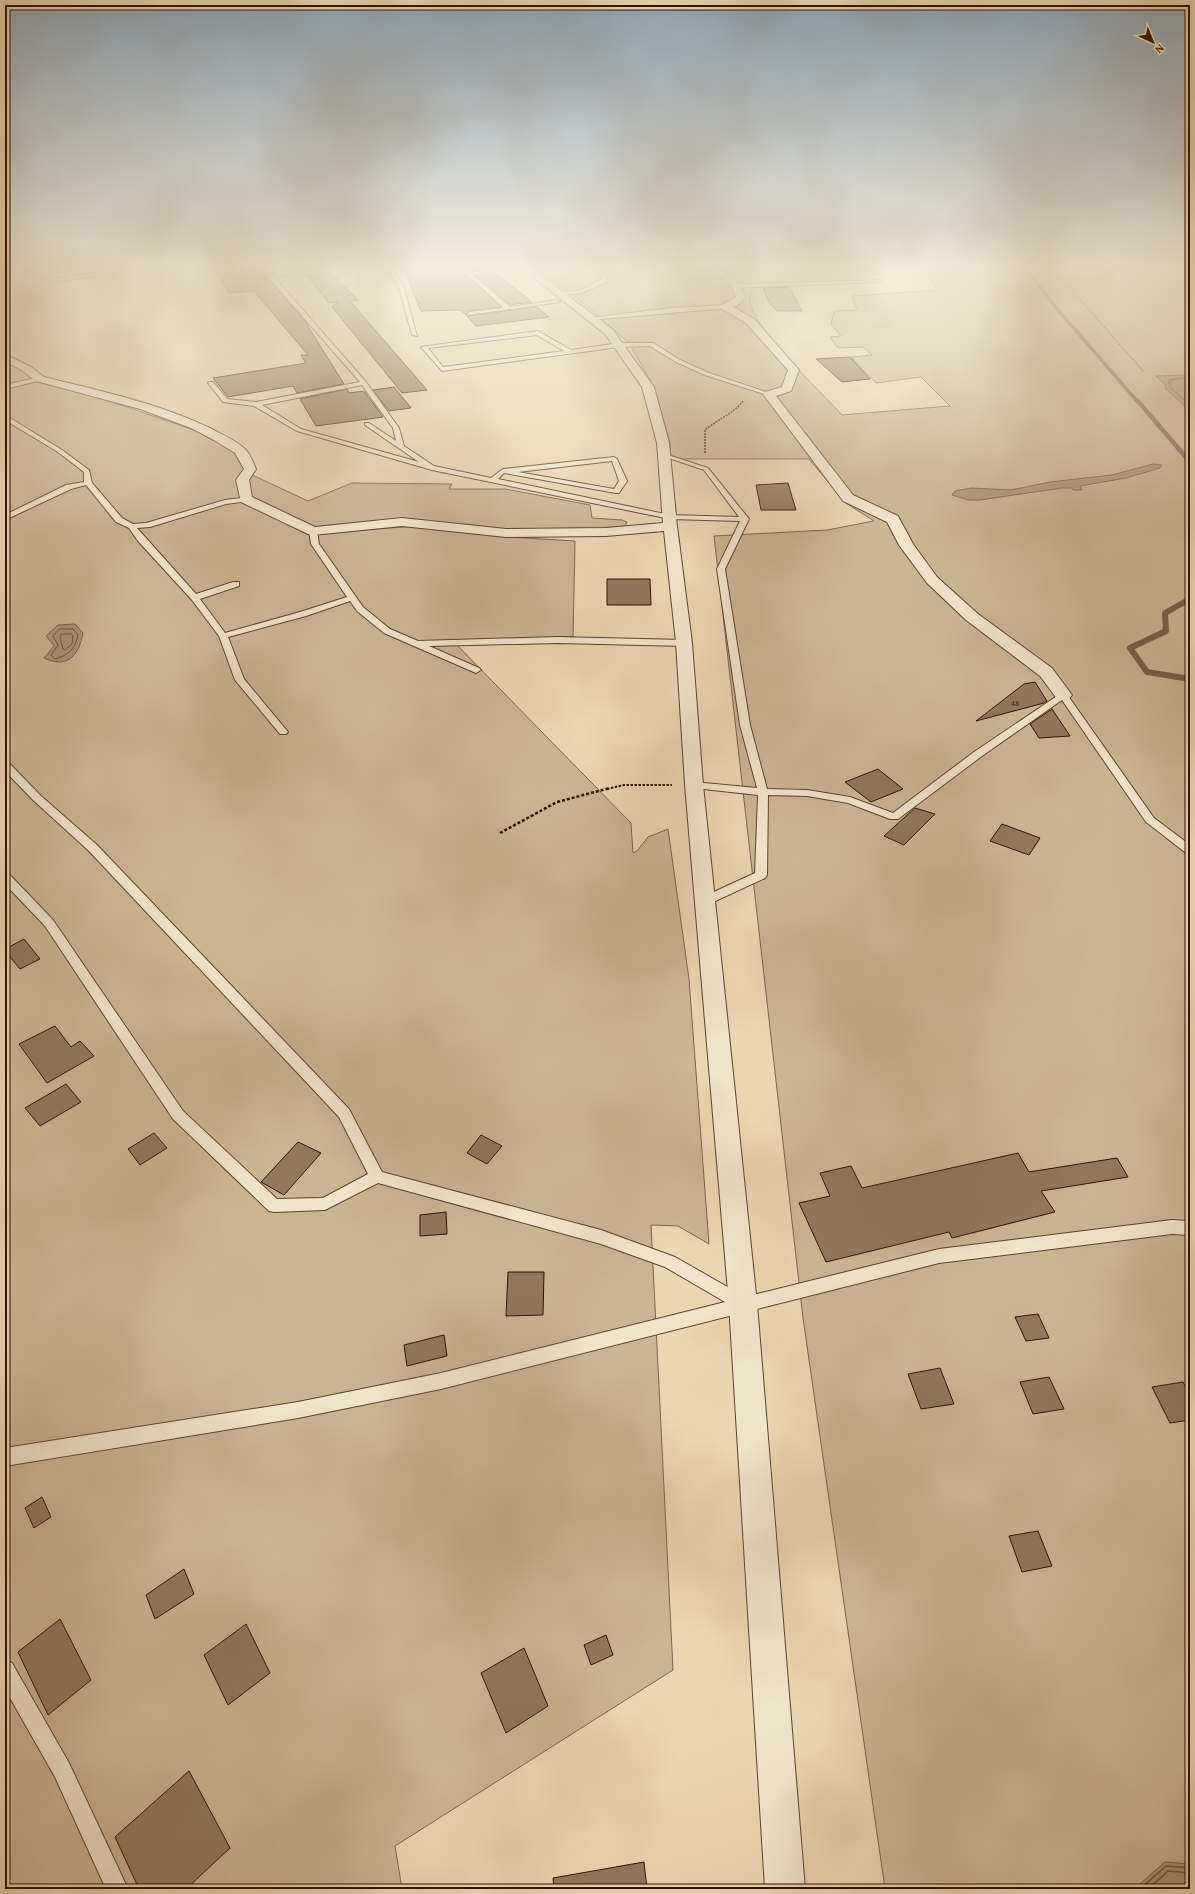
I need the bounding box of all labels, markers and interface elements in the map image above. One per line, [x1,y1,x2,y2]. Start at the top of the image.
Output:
north arrow [1133,22,1173,62]
text: N [1151,41,1168,58]
house number: 48 [1011,696,1019,709]

